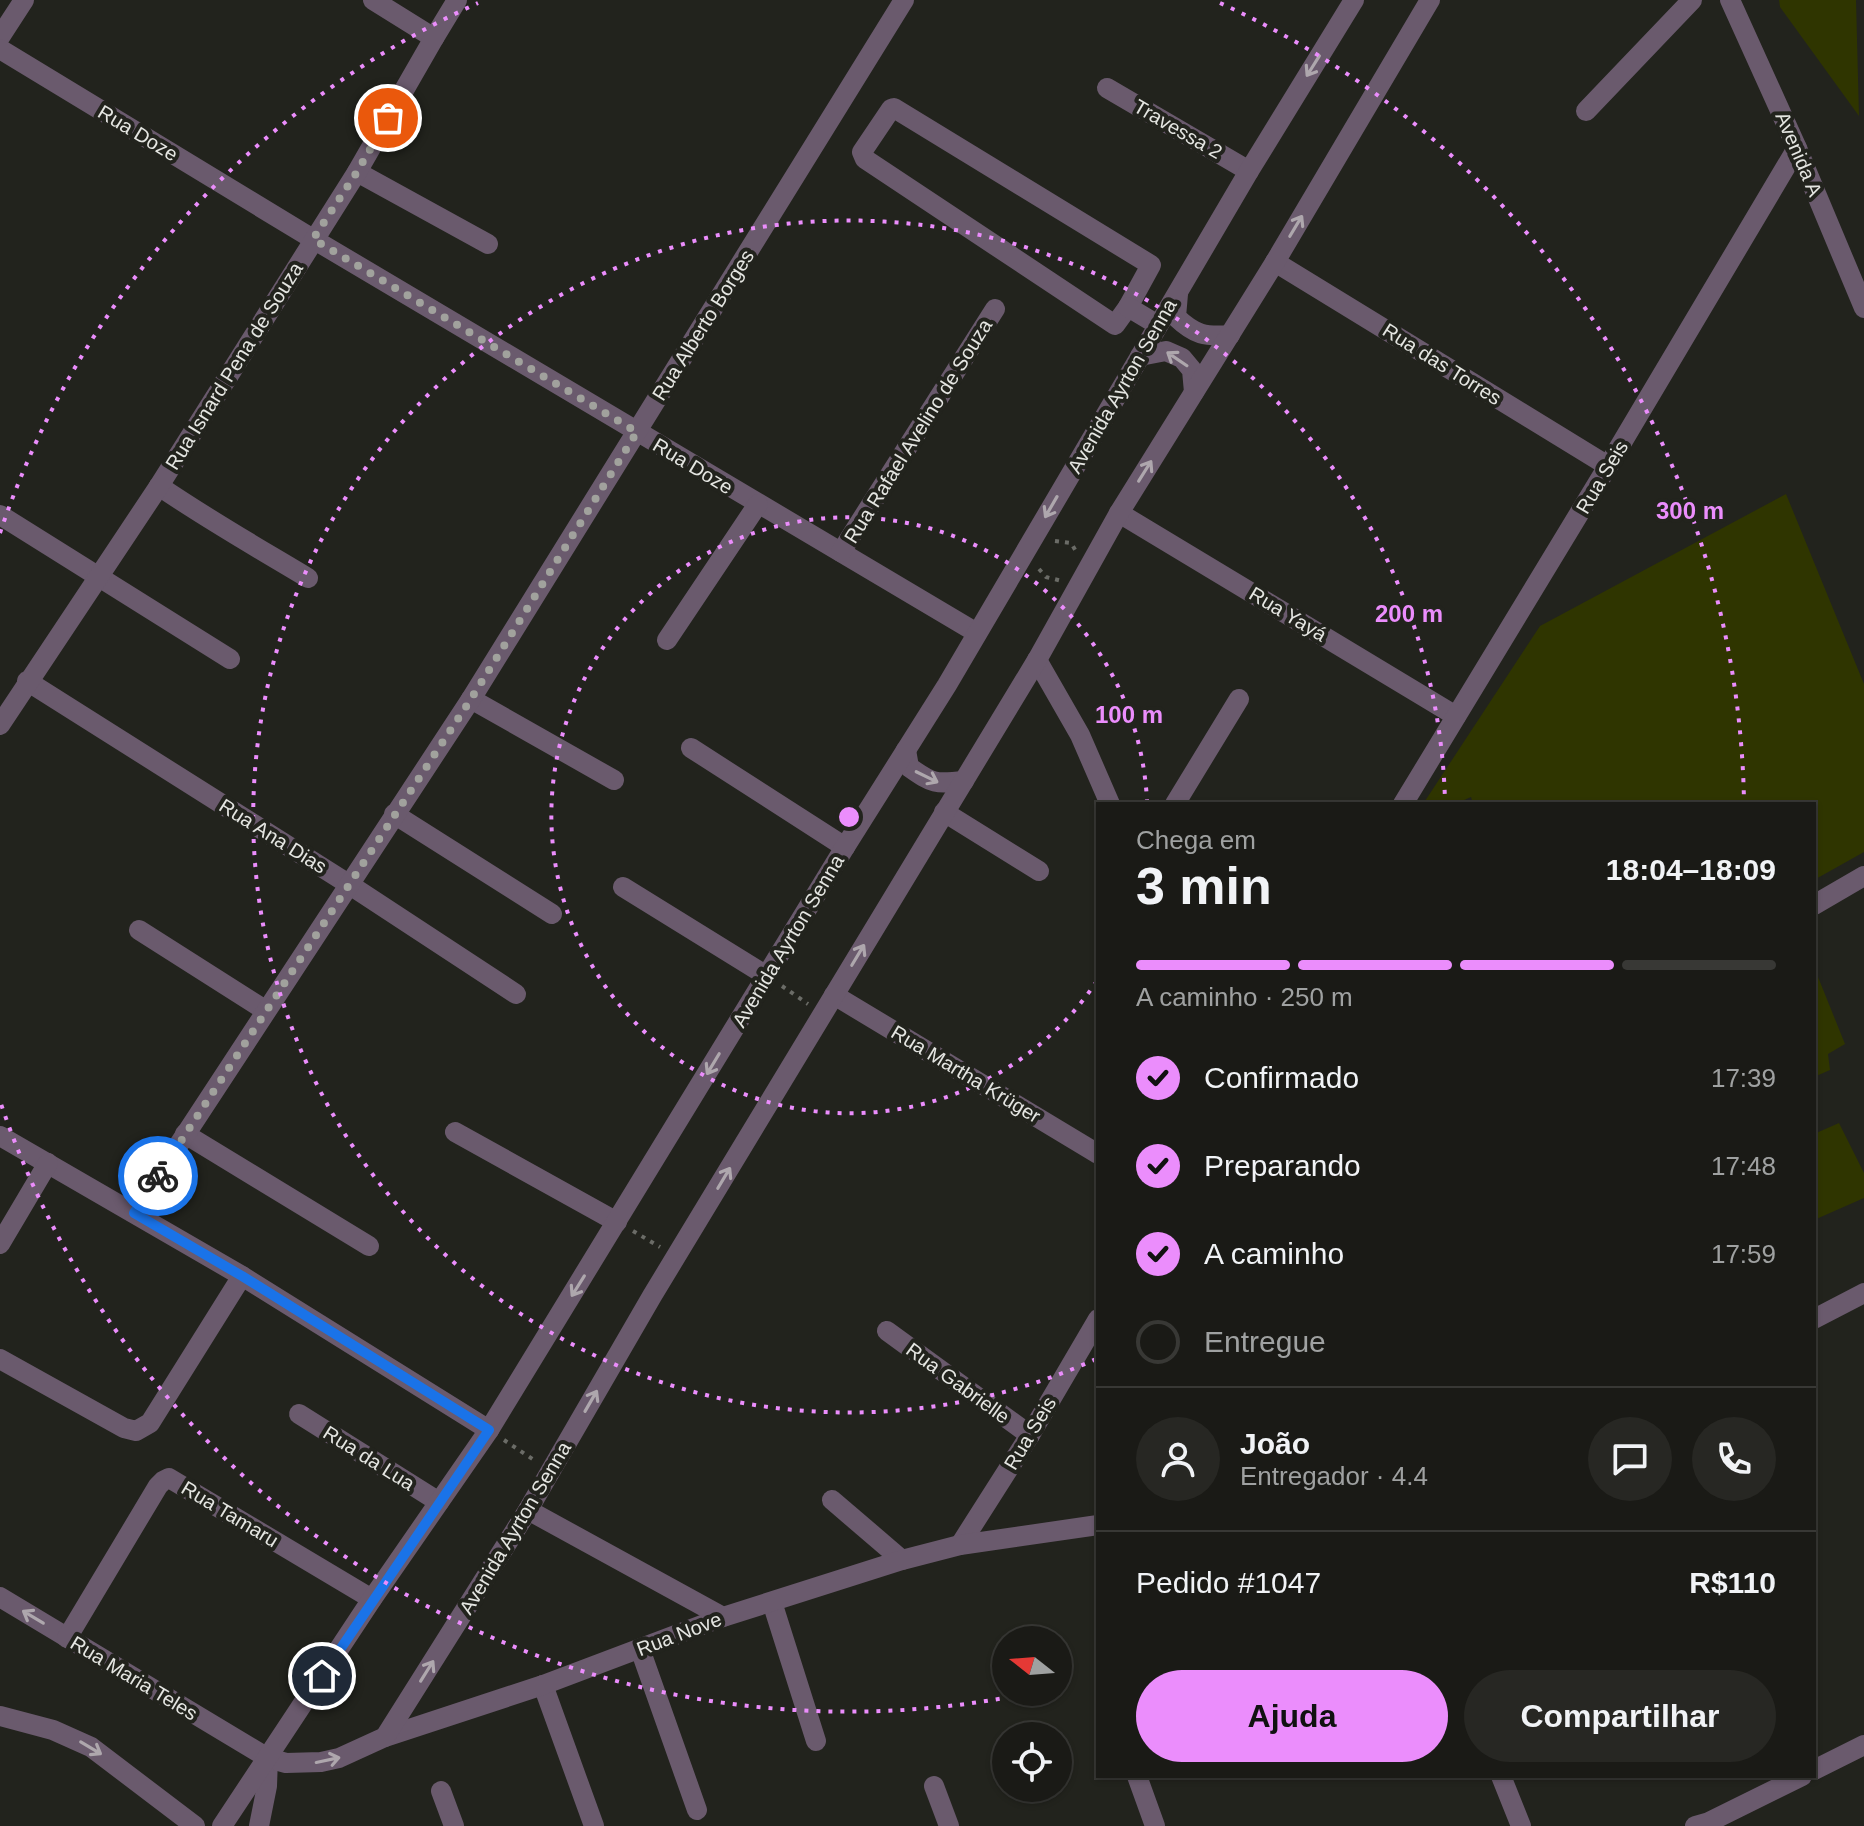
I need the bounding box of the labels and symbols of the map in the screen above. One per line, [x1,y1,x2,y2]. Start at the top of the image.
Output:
one-way arrow [1304,55,1321,77]
pin [354,84,422,152]
street label: Travessa 2 [1130,95,1226,163]
street label: Rua Doze [94,101,182,165]
street label: Avenida A [1771,108,1827,200]
one-way arrow [1289,215,1305,238]
street label: Rua Alberto Borges [648,246,758,404]
street label: Rua Isnard Pena de Souza [161,258,307,474]
street label: Avenida Ayrton Senna [1063,294,1181,477]
street label: Rua Rafael Avelino de Souza [840,314,997,547]
street label: Rua das Torres [1379,319,1505,409]
one-way arrow [1167,350,1189,367]
street label: Rua Doze [649,434,737,498]
street label: Rua Seis [1572,437,1632,517]
one-way arrow [1137,460,1153,483]
one-way arrow [1043,495,1059,518]
text: 300 m [1656,497,1724,524]
street label: Rua Yayá [1245,582,1331,646]
text: 200 m [1375,600,1443,627]
text: 100 m [1095,701,1163,728]
one-way arrow [915,770,939,785]
street label: Rua Ana Dias [215,794,331,878]
centre of rings [835,803,863,831]
street label: Avenida Ayrton Senna [728,850,849,1031]
one-way arrow [850,944,866,967]
street label: Rua Martha Krüger [887,1021,1045,1127]
one-way arrow [705,1052,721,1075]
courier [118,1136,198,1216]
one-way arrow [716,1167,732,1190]
one-way arrow [569,1274,585,1297]
street label: Rua Gabrielle [902,1338,1014,1428]
one-way arrow [584,1390,599,1414]
street label: Rua Seis [1000,1393,1060,1473]
street label: Rua da Lua [319,1421,419,1495]
street label: Avenida Ayrton Senna [455,1437,576,1618]
street label: Rua Tamaru [178,1477,282,1551]
street label: Rua Nove [634,1608,724,1660]
one-way arrow [22,1609,45,1625]
north arrow [992,1626,1072,1706]
street label: Rua Maria Teles [67,1631,201,1725]
pin [288,1642,356,1710]
one-way arrow [419,1660,435,1683]
one-way arrow [79,1740,102,1756]
one-way arrow [315,1751,341,1766]

